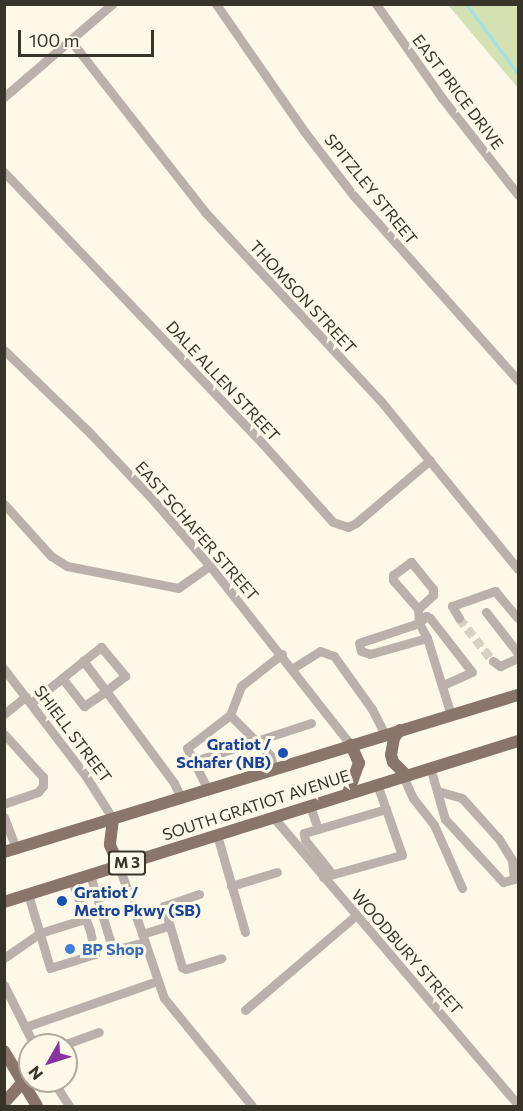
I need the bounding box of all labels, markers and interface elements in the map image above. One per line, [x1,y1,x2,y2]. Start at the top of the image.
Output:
scale bar [21,18,158,56]
text: 100 m [29,29,79,51]
street label: EAST PRICE DRIVE [408,31,508,153]
street label: SPITZLEY STREET [321,130,421,248]
street label: THOMSON STREET [246,237,360,357]
street label: DALE ALLEN STREET [162,317,284,445]
street label: EAST SCHAFER STREET [131,457,263,605]
street label: SHIELL STREET [30,682,116,786]
place label: Gratiot / Schafer (NB) [176,734,271,772]
marker: Gratiot / Schafer (NB) [276,746,290,760]
street label: SOUTH GRATIOT AVENUE [160,766,352,844]
road number: M 3 [108,851,146,875]
place label: Gratiot / Metro Pkwy (SB) [74,882,201,920]
street label: WOODBURY STREET [348,886,466,1018]
marker: Gratiot / Metro Pkwy (SB) [55,894,69,908]
place label: BP Shop [82,939,144,959]
marker: BP Shop [63,942,77,956]
north arrow [18,1033,78,1093]
text: N [24,1063,46,1084]

